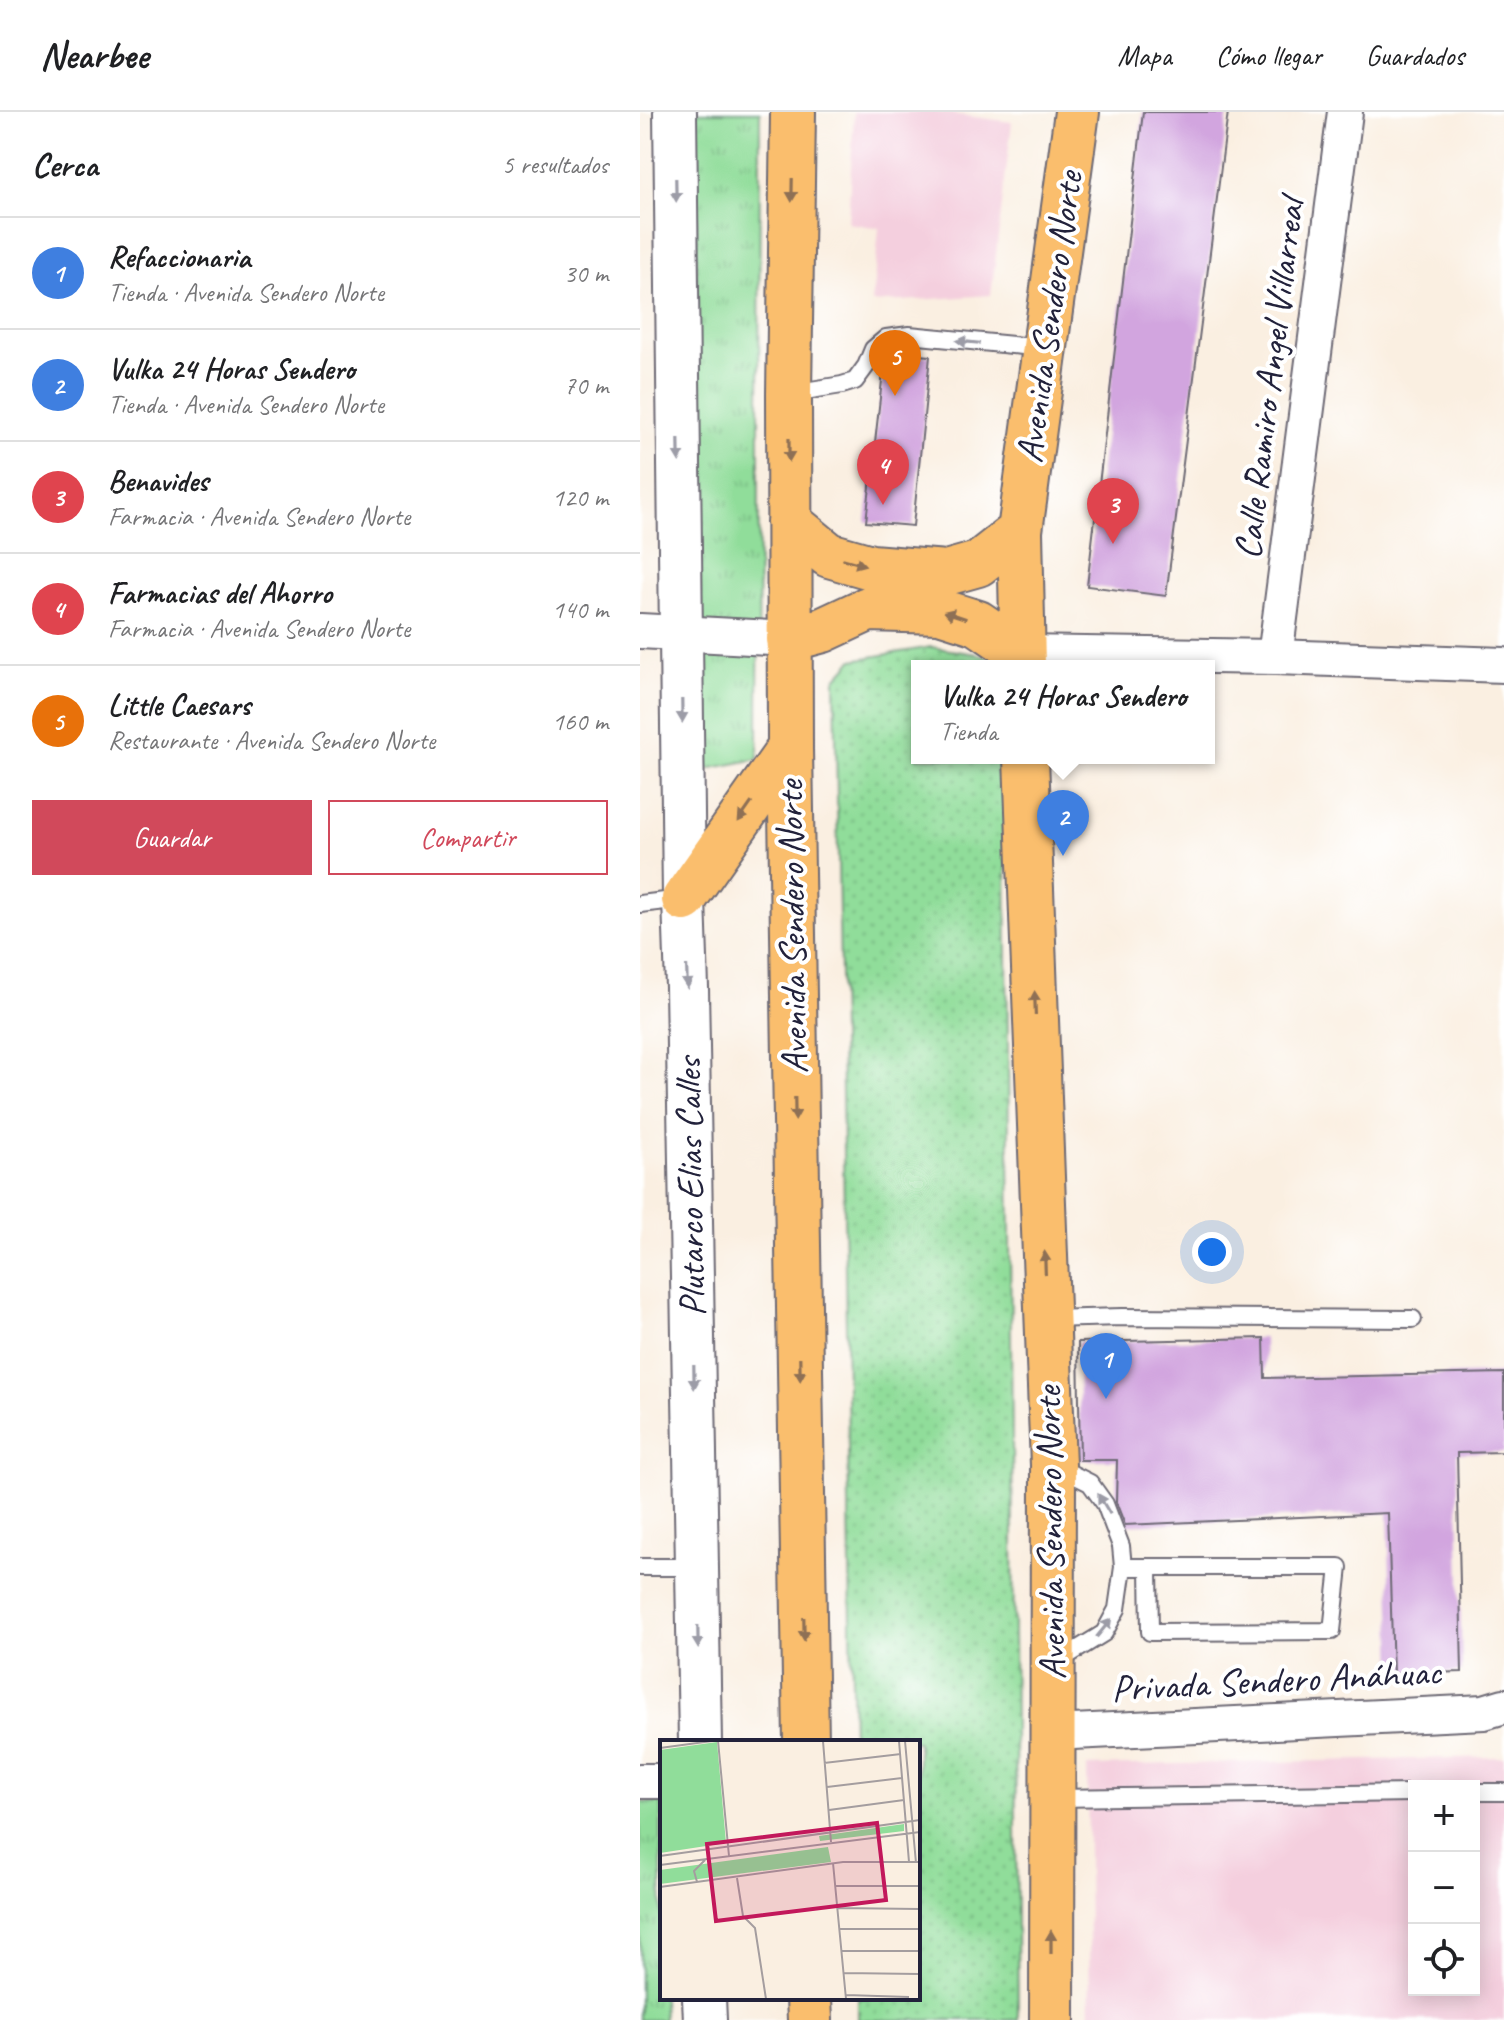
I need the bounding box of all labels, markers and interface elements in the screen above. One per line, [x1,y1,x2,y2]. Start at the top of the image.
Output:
text: Nearbee [40,32,148,79]
text: Mapa [1117,38,1172,73]
text: Cómo llegar [1216,38,1322,73]
text: Guardados [1366,38,1464,73]
text: Cerca [32,143,98,186]
text: 5 resultados [502,148,608,181]
street label: Avenida Sendero Norte [1005,166,1093,465]
one-way arrow [669,178,682,203]
one-way arrow [786,178,798,203]
street label: Calle Ramiro Angel Villarreal [1224,190,1315,562]
text: Refaccionaria [108,238,250,276]
text: 1 [52,257,64,290]
text: 30 m [564,257,608,290]
text: Tienda · Avenida Sendero Norte [108,276,384,309]
pin: 5 [869,330,921,396]
one-way arrow [955,335,980,348]
text: Vulka 24 Horas Sendero [108,350,355,388]
text: 2 [52,369,64,402]
text: 70 m [564,369,608,402]
text: Tienda · Avenida Sendero Norte [108,388,384,421]
one-way arrow [672,438,685,463]
one-way arrow [783,438,795,463]
pin: 4 [857,439,909,505]
text: Benavides [108,462,208,500]
pin: 3 [1087,478,1139,544]
text: 3 [52,481,64,514]
text: 120 m [552,481,608,514]
text: Farmacia · Avenida Sendero Norte [108,500,410,533]
one-way arrow [842,556,866,569]
text: Farmacias del Ahorro [108,574,332,612]
text: 4 [52,593,64,626]
text: 140 m [552,593,608,626]
one-way arrow [943,609,967,621]
text: Farmacia · Avenida Sendero Norte [108,612,410,645]
popup [911,660,1215,764]
text: Vulka 24 Horas Sendero [940,677,1186,715]
text: Little Caesars [108,686,250,724]
one-way arrow [676,699,688,724]
text: 5 [52,705,64,738]
text: 160 m [552,705,608,738]
text: Tienda [940,715,997,748]
text: Restaurante · Avenida Sendero Norte [108,724,435,757]
street label: Avenida Sendero Norte [766,777,818,1074]
pin: 2 [1037,790,1089,856]
button: Guardar [32,800,312,875]
button: Compartir [328,800,608,875]
one-way arrow [738,801,753,822]
one-way arrow [680,965,693,990]
one-way arrow [1029,990,1042,1015]
street label: Plutarco Elias Calles [664,1054,716,1317]
one-way arrow [789,1097,802,1122]
your location [1192,1232,1232,1272]
one-way arrow [1038,1250,1051,1275]
pin: 1 [1080,1333,1132,1399]
one-way arrow [793,1357,806,1382]
one-way arrow [687,1365,700,1390]
street label: Avenida Sendero Norte [1024,1383,1076,1680]
one-way arrow [1097,1493,1111,1515]
one-way arrow [798,1617,810,1642]
one-way arrow [1096,1617,1113,1638]
one-way arrow [692,1625,705,1650]
street label: Privada Sendero Anáhuac [1110,1648,1443,1712]
inset map [660,1740,920,2000]
map controls [1408,1780,1480,1996]
button: + [1408,1780,1480,1852]
button: − [1408,1852,1480,1924]
button: locate [1408,1924,1480,1996]
one-way arrow [1045,1929,1057,1954]

